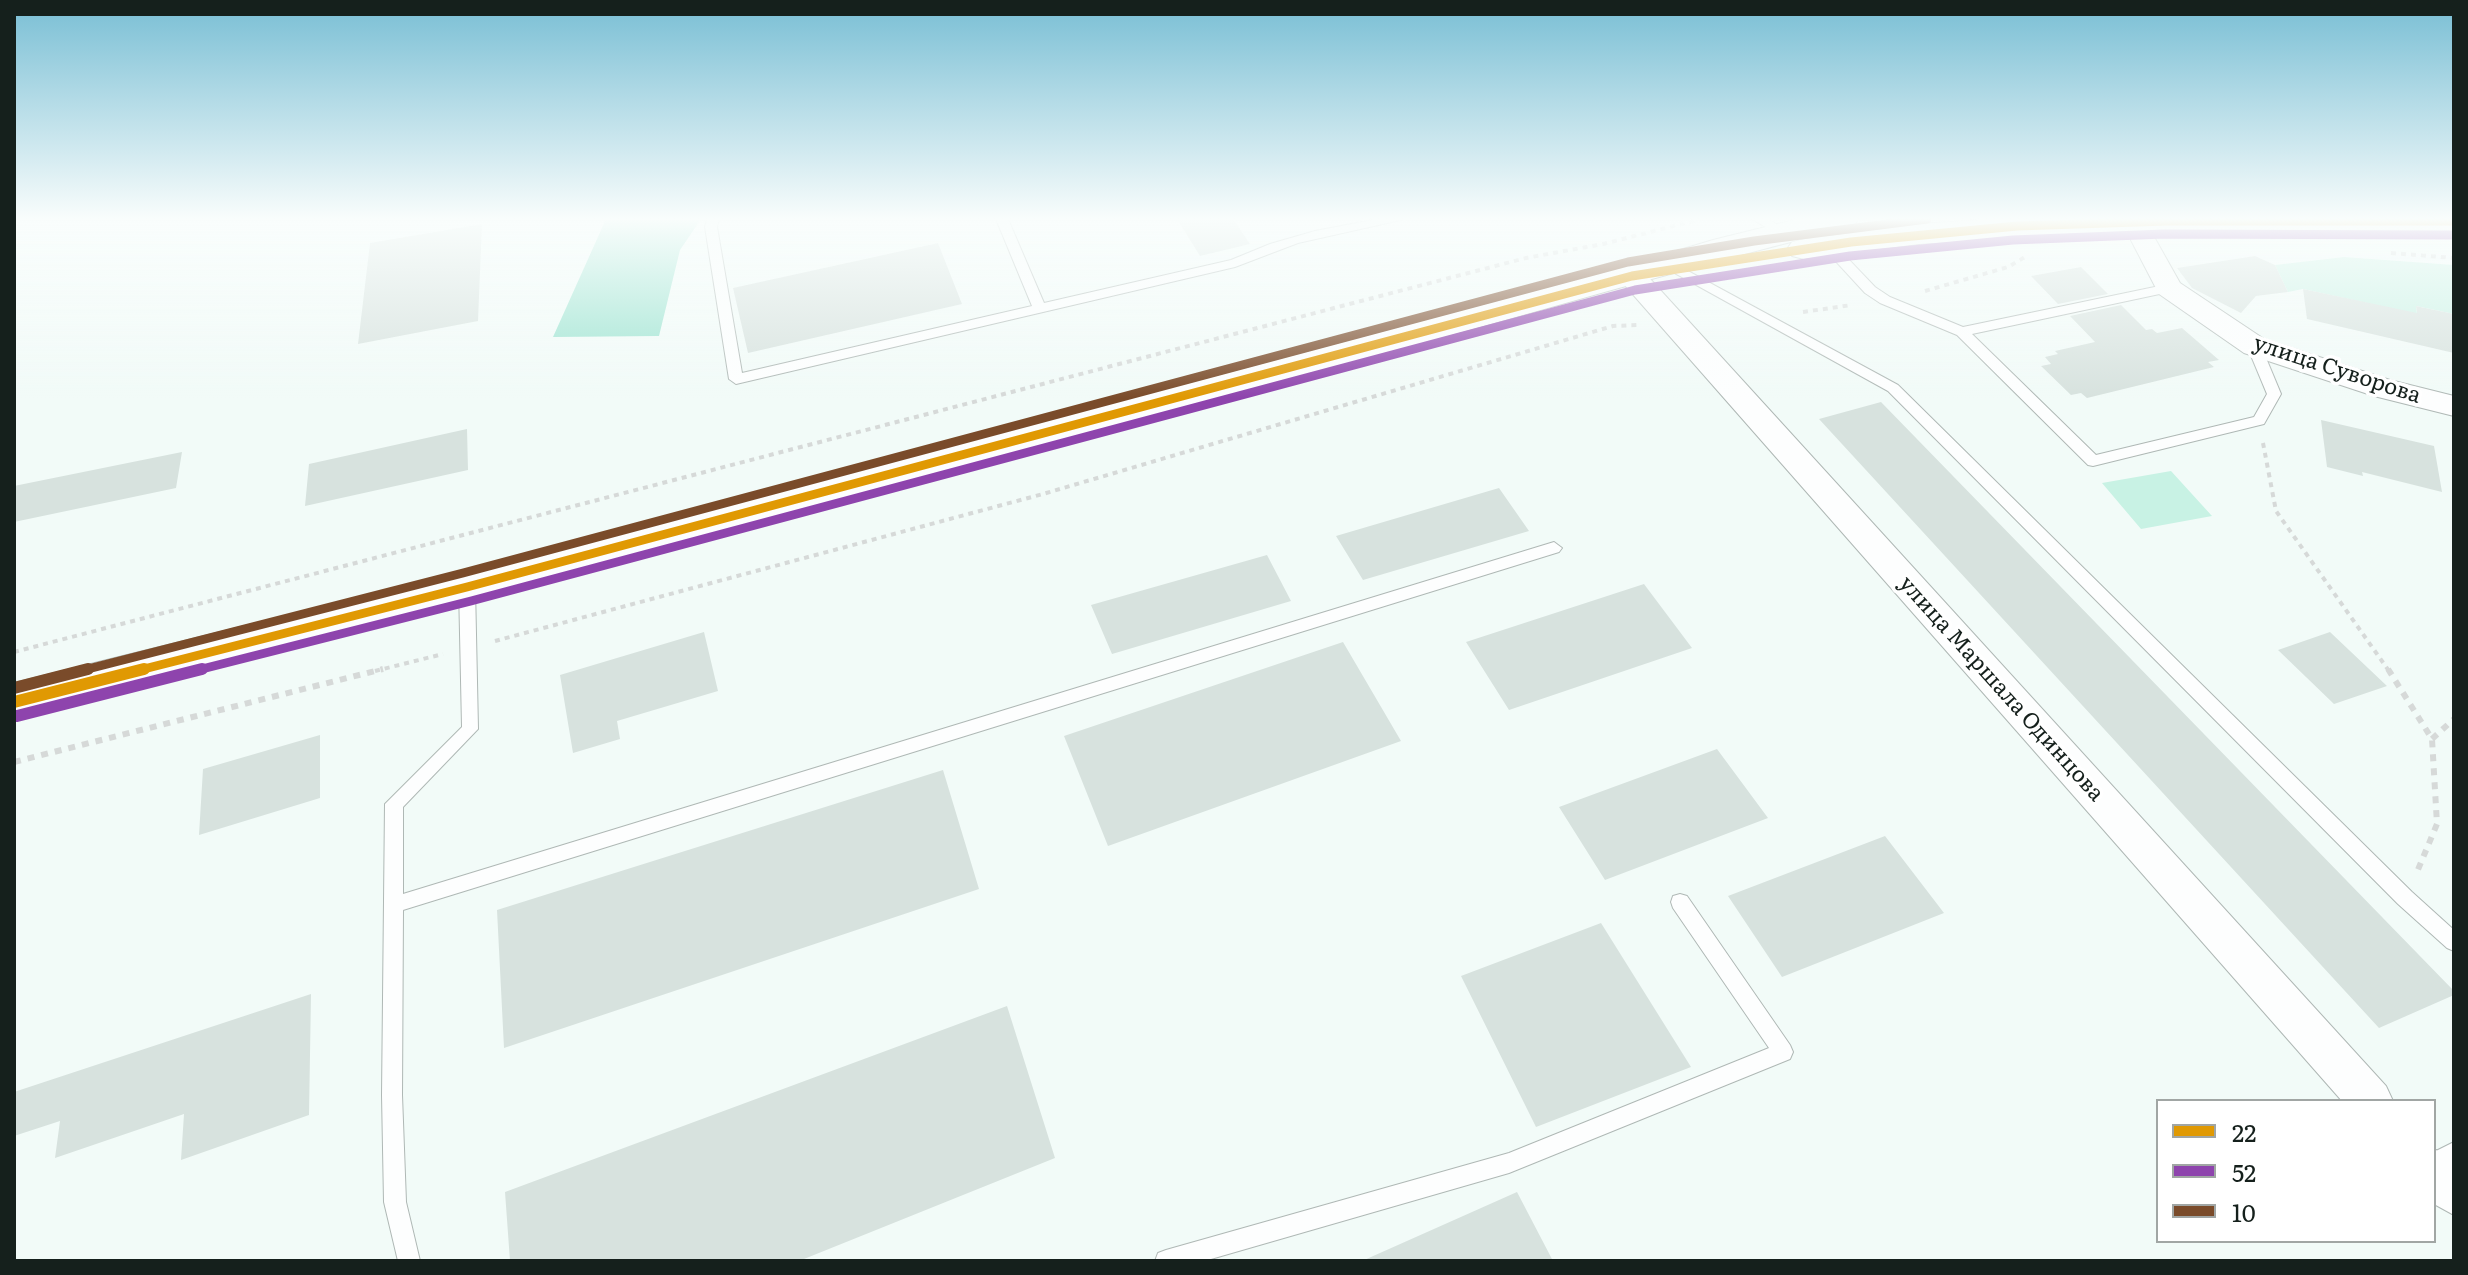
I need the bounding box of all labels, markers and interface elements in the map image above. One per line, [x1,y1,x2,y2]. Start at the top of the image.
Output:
street label: улица Суворова [2250,330,2424,410]
street label: улица Маршала Одинцова [1893,571,2109,807]
legend [2156,1099,2436,1243]
text: 22 [2232,1114,2256,1149]
text: 52 [2232,1154,2256,1189]
text: 10 [2232,1194,2256,1229]

